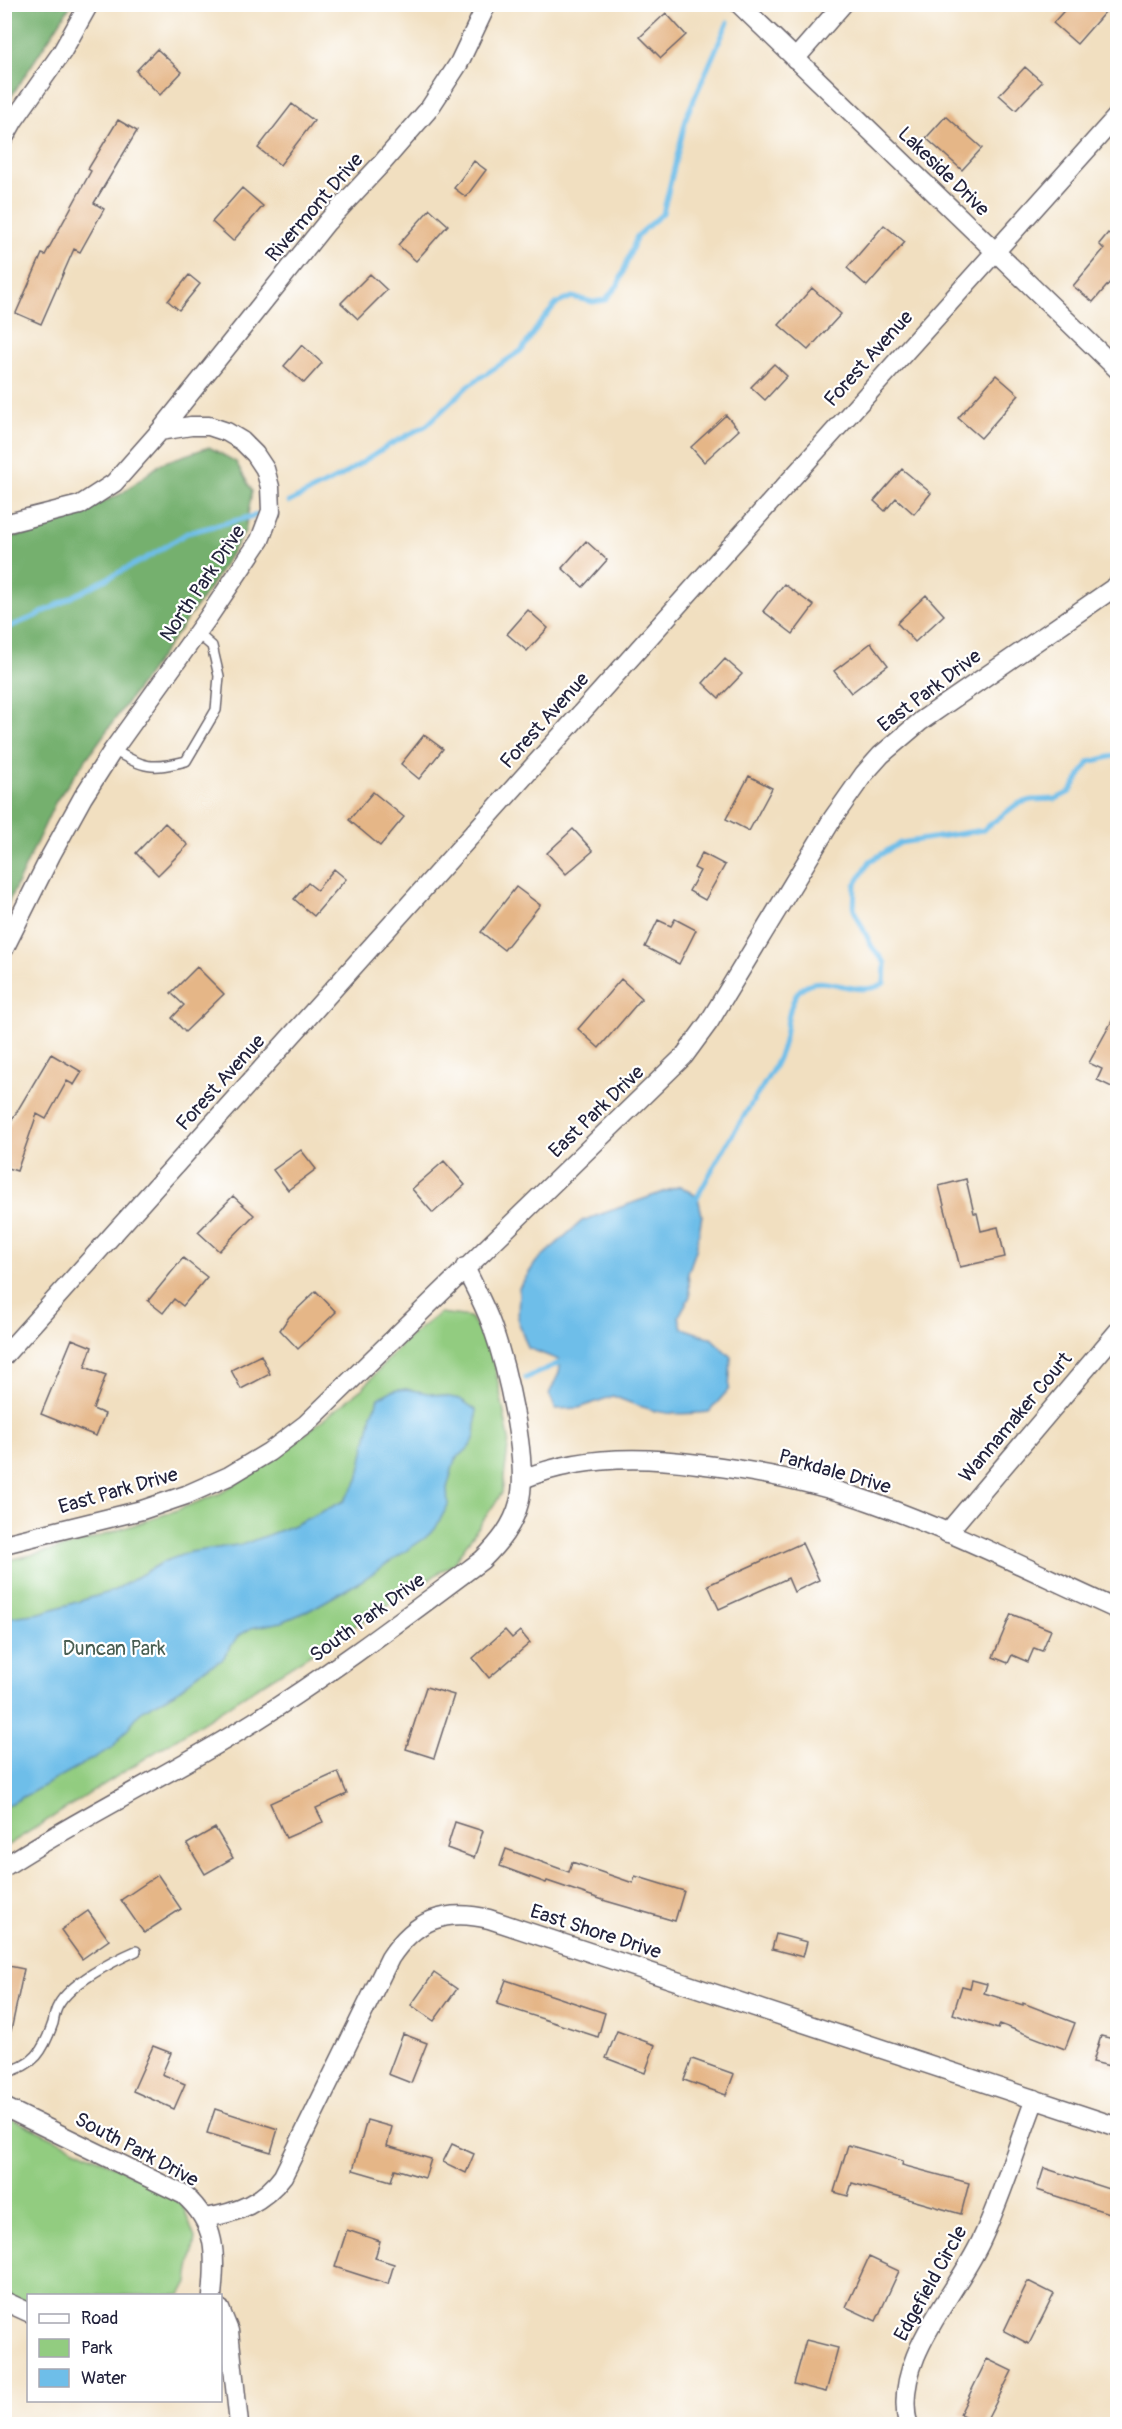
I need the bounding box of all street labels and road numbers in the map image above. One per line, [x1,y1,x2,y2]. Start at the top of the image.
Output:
street label: Lakeside Drive [892,121,995,221]
street label: Rivermont Drive [260,148,369,267]
street label: Forest Avenue [819,305,918,412]
street label: North Park Drive [154,520,251,646]
street label: East Park Drive [873,643,986,737]
street label: Forest Avenue [495,667,594,774]
street label: Forest Avenue [171,1029,270,1136]
street label: East Park Drive [543,1060,649,1163]
street label: Wannamaker Court [953,1346,1078,1488]
street label: Parkdale Drive [776,1444,894,1499]
street label: East Park Drive [56,1461,181,1519]
street label: South Park Drive [305,1567,430,1668]
street label: East Shore Drive [527,1899,665,1964]
street label: South Park Drive [71,2106,203,2193]
street label: Edgefield Circle [888,2221,973,2345]

